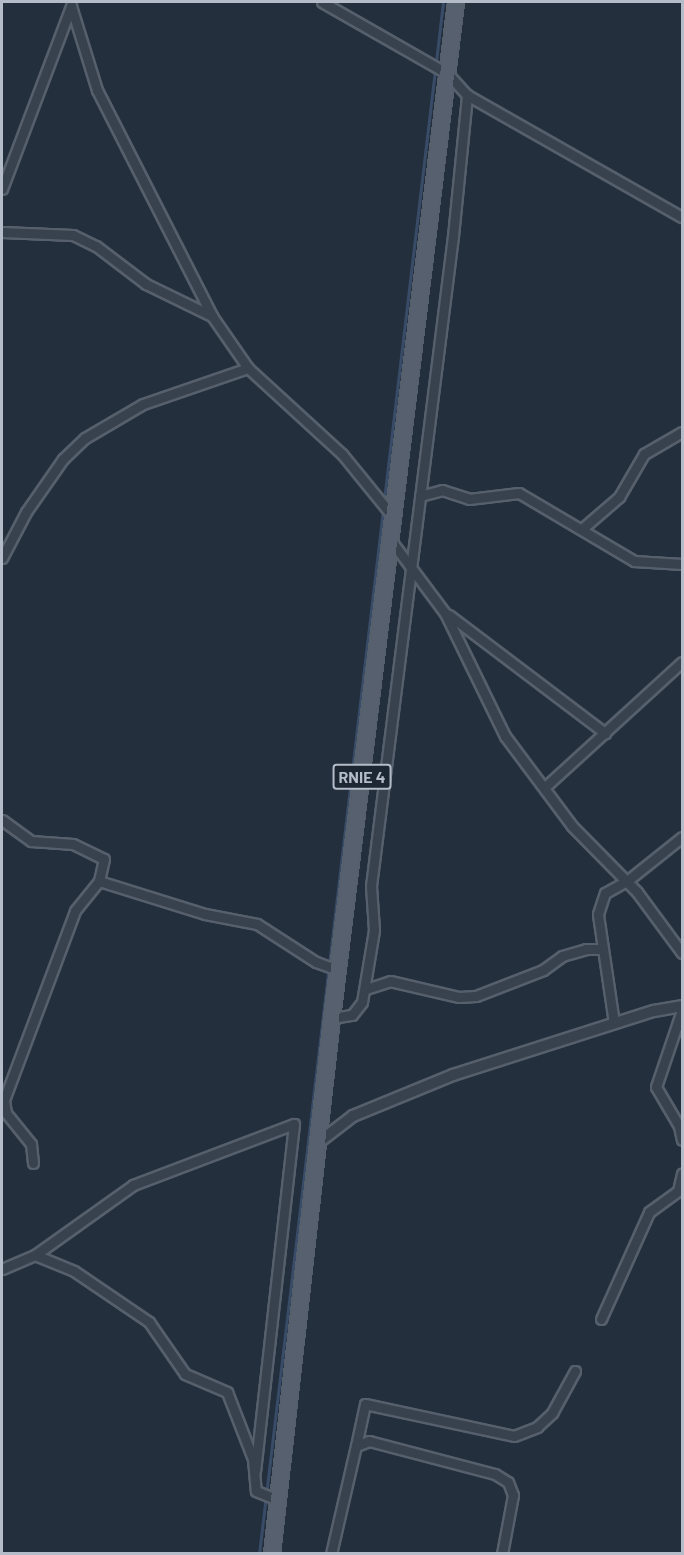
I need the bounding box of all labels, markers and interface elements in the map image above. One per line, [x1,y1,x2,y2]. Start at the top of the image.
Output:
road number: RNIE 4 [332,764,392,790]

